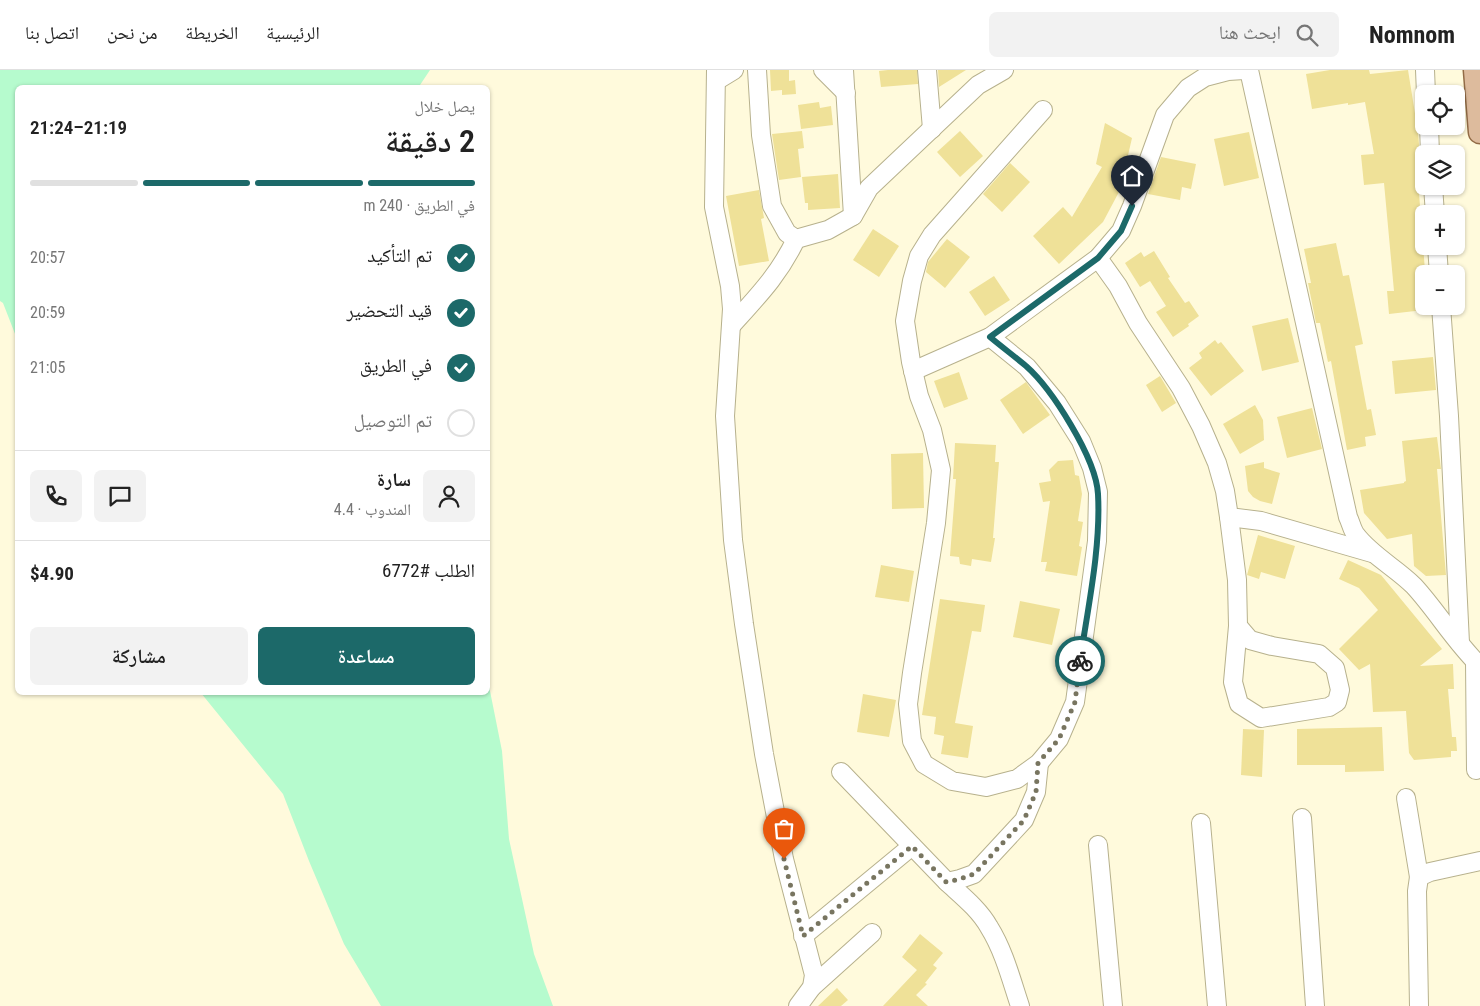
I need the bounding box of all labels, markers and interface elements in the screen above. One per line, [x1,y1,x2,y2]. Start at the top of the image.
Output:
search box [989,12,1339,57]
text: ابحث هنا [1219,21,1281,44]
icon: search [1293,21,1321,49]
text: Nomnom [1369,21,1455,49]
text: اتصل بنا [25,22,79,43]
text: من نحن [107,22,157,43]
text: الخريطة [185,22,238,43]
text: الرئيسية [266,22,320,43]
map controls [1415,85,1465,315]
button: locate [1415,85,1465,135]
text: يصل خلال [414,97,475,116]
text: 21:19–21:24 [30,116,127,139]
text: 2 دقيقة [385,122,475,160]
button: layers [1415,145,1465,195]
pin [1111,155,1153,206]
icon: home [1118,162,1146,190]
text: في الطريق · 240 m [363,196,475,215]
button: + [1415,205,1465,255]
text: تم التأكيد [367,244,432,267]
icon: check [447,244,475,272]
text: 20:57 [30,248,65,267]
button: − [1415,265,1465,315]
text: قيد التحضير [346,299,432,322]
icon: check [447,299,475,327]
text: 20:59 [30,303,65,322]
text: في الطريق [360,354,432,377]
icon: check [447,354,475,382]
text: 21:05 [30,358,65,377]
text: تم التوصيل [354,409,432,432]
text: سارة [377,468,411,491]
button: phone [30,470,82,522]
button: chat [94,470,146,522]
button: person [423,470,475,522]
text: المندوب · 4.4 [334,500,411,519]
text: الطلب #6772 [382,559,475,582]
text: $4.90 [30,562,74,585]
button: مشاركة [30,627,248,685]
button: مساعدة [258,627,475,685]
courier [1055,636,1105,686]
icon: bike [1066,647,1094,675]
pin [763,808,805,859]
icon: bag [770,815,798,843]

